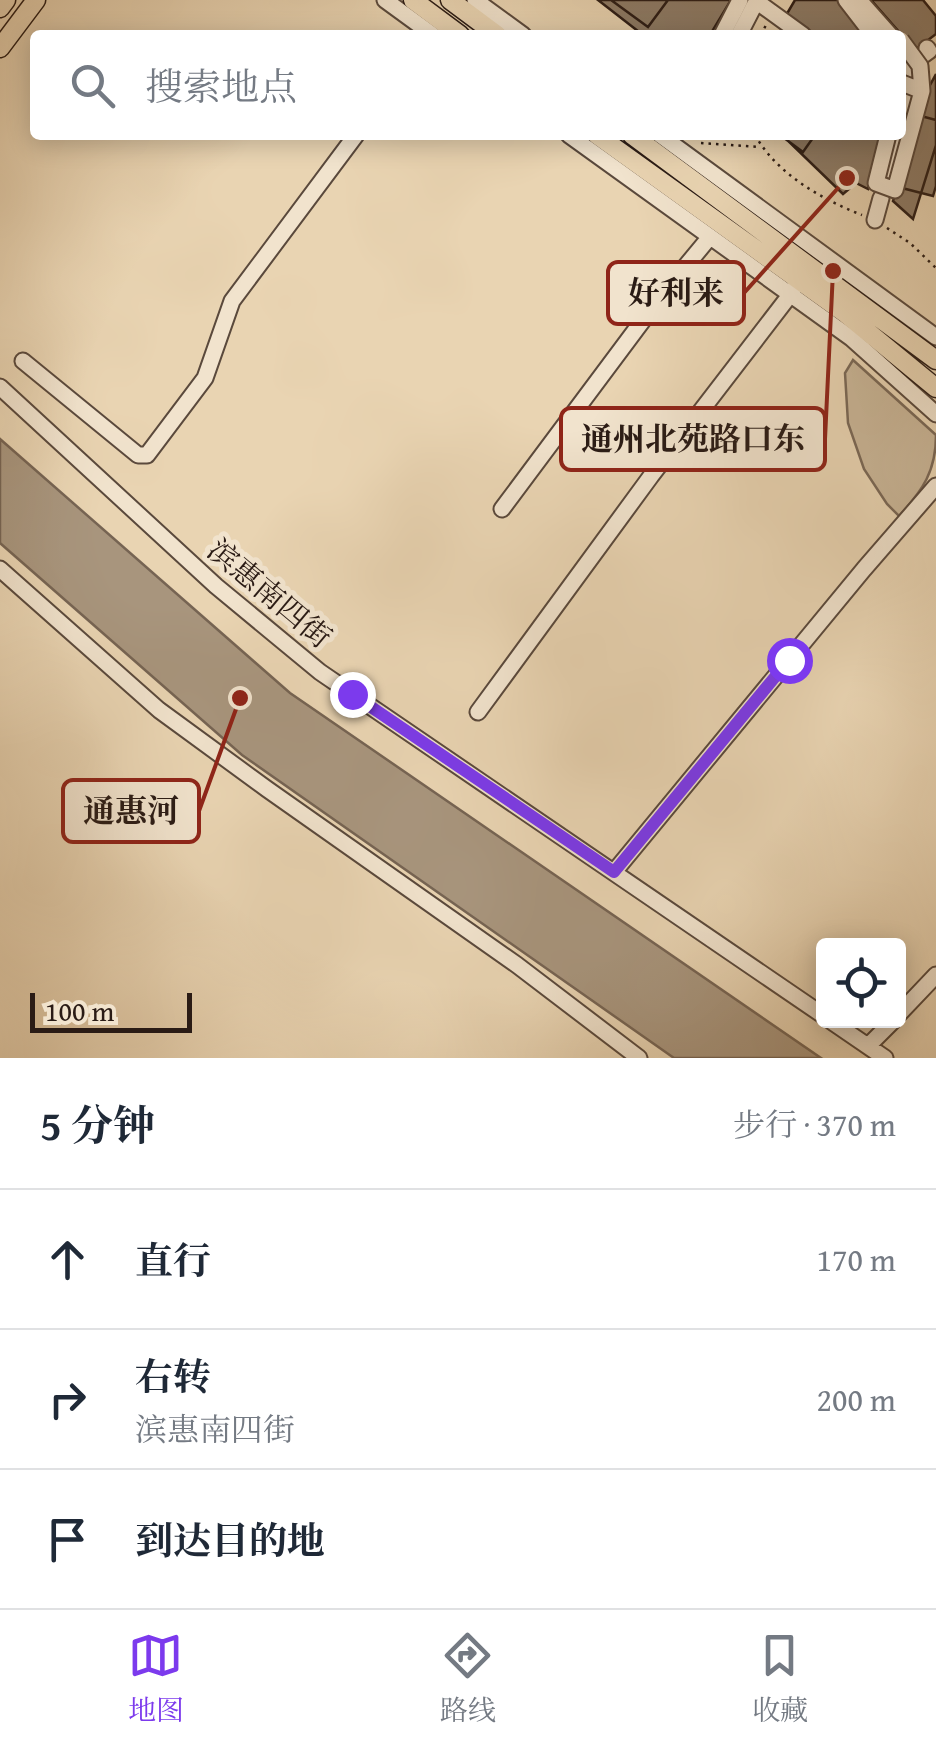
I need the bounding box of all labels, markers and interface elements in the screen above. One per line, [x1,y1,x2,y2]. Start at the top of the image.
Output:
search box [30,30,906,140]
icon: search [65,58,120,113]
text: 搜索地点 [145,58,297,114]
callout: 好利来 [608,262,744,324]
text: 好利来 [628,269,724,316]
callout: 通州北苑路口东 [561,408,825,470]
text: 通州北苑路口东 [581,415,805,462]
street label: 滨惠南四街 [198,528,342,658]
route start [767,638,813,684]
route end [330,672,376,718]
callout: 通惠河 [63,780,199,842]
text: 通惠河 [83,787,179,834]
map controls [816,938,906,1028]
button: locate [816,938,906,1028]
scale bar [30,988,192,1032]
text: 100 m [45,990,114,1031]
text: 5 分钟 [40,1094,155,1155]
text: 步行 · 370 m [733,1101,896,1148]
icon: ahead [40,1232,95,1287]
text: 直行 [135,1232,211,1288]
text: 170 m [817,1236,896,1283]
text: 右转 [135,1348,211,1404]
icon: right [40,1372,95,1427]
text: 200 m [817,1376,896,1423]
text: 滨惠南四街 [135,1406,295,1453]
icon: arrive [40,1512,95,1567]
text: 到达目的地 [135,1512,325,1568]
tab: 地图 [128,1628,184,1730]
tab: 路线 [440,1628,496,1730]
tab: 收藏 [752,1628,808,1730]

